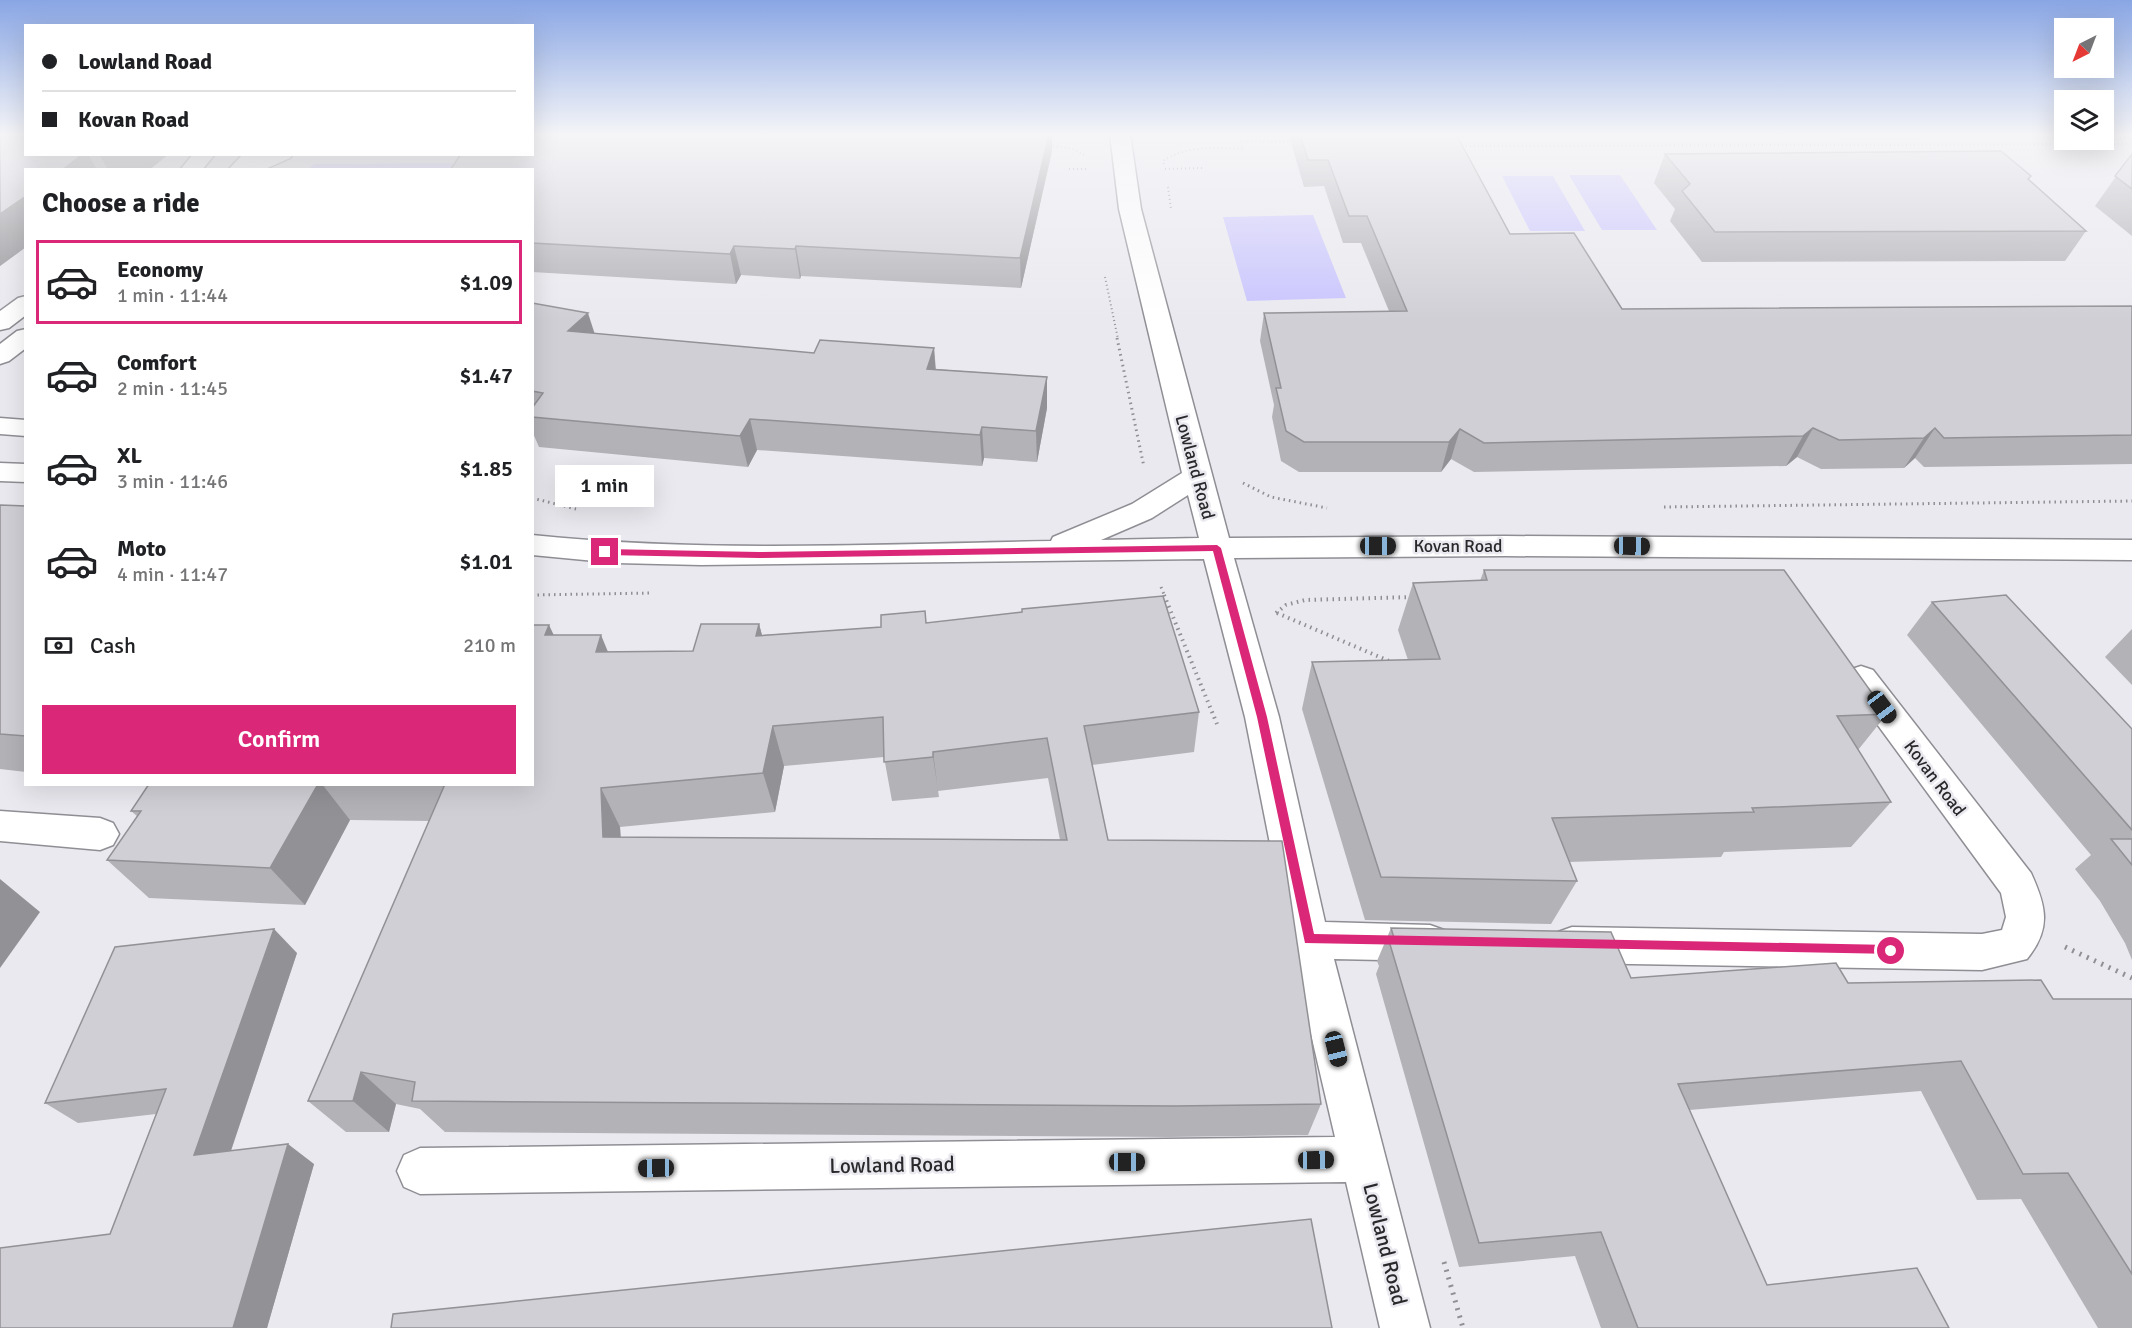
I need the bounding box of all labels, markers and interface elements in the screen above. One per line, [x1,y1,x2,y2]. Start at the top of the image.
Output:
north arrow [2054,18,2114,78]
map controls [2054,18,2114,150]
text: Lowland Road [78,48,212,75]
button: layers [2054,90,2114,150]
text: Kovan Road [78,106,189,133]
text: Choose a ride [42,187,200,220]
icon: car [45,255,99,309]
text: Economy [117,256,203,283]
text: $1.09 [459,269,513,296]
text: 1 min · 11:44 [117,283,228,308]
icon: car [45,348,99,402]
text: Comfort [117,349,197,376]
text: $1.47 [459,362,513,389]
text: 2 min · 11:45 [117,376,228,401]
street label: Lowland Road [1170,412,1220,522]
icon: car [45,441,99,495]
text: XL [117,442,142,469]
text: $1.85 [459,455,513,482]
callout: 1 min [556,465,654,507]
text: 3 min · 11:46 [117,469,228,494]
text: 1 min [581,473,628,498]
icon: car [45,534,99,588]
text: Moto [117,535,166,562]
street label: Kovan Road [1413,535,1503,557]
car [1360,537,1396,555]
car [1614,537,1650,555]
route end [591,538,618,565]
text: $1.01 [459,548,513,575]
text: 4 min · 11:47 [117,562,228,587]
icon: cash [42,629,75,662]
text: Cash [90,632,136,659]
text: 210 m [463,633,516,658]
car [1864,687,1900,727]
button: Confirm [42,705,516,774]
street label: Kovan Road [1899,736,1971,820]
route start [1877,937,1904,964]
car [1323,1029,1349,1069]
street label: Lowland Road [829,1151,955,1179]
car [1298,1151,1334,1169]
car [1109,1153,1145,1171]
car [638,1159,674,1177]
street label: Lowland Road [1357,1180,1413,1308]

